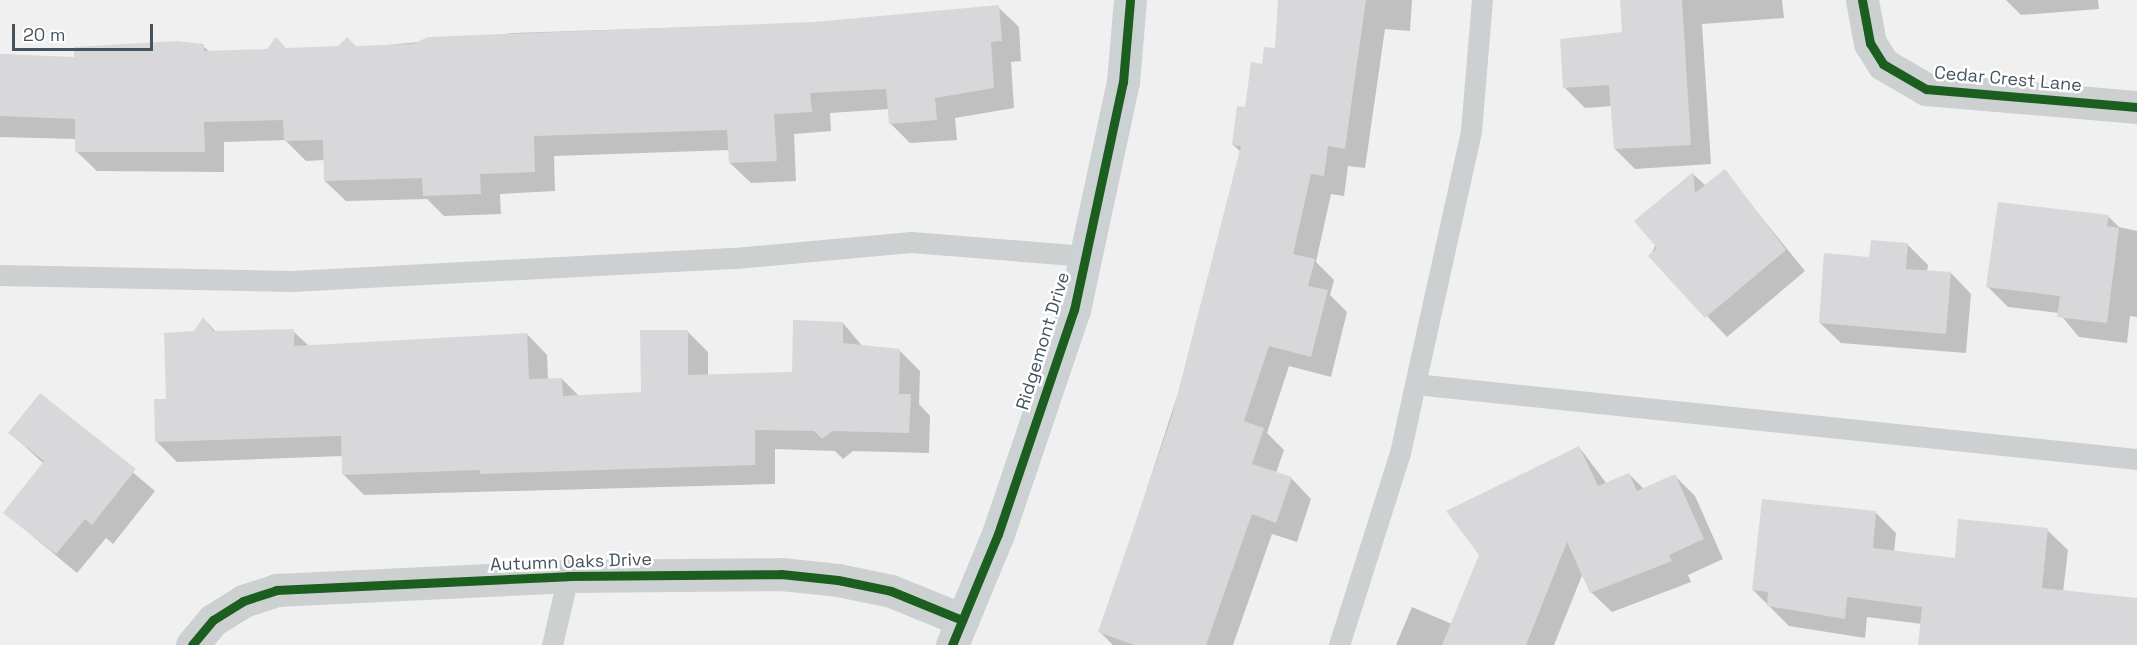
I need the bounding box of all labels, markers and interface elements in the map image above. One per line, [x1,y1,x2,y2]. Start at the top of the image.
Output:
scale bar [15,12,156,50]
text: 20 m [23,23,66,46]
street label: Cedar Crest Lane [1933,62,2083,96]
street label: Ridgemont Drive [1012,269,1074,413]
street label: Autumn Oaks Drive [490,548,652,576]

